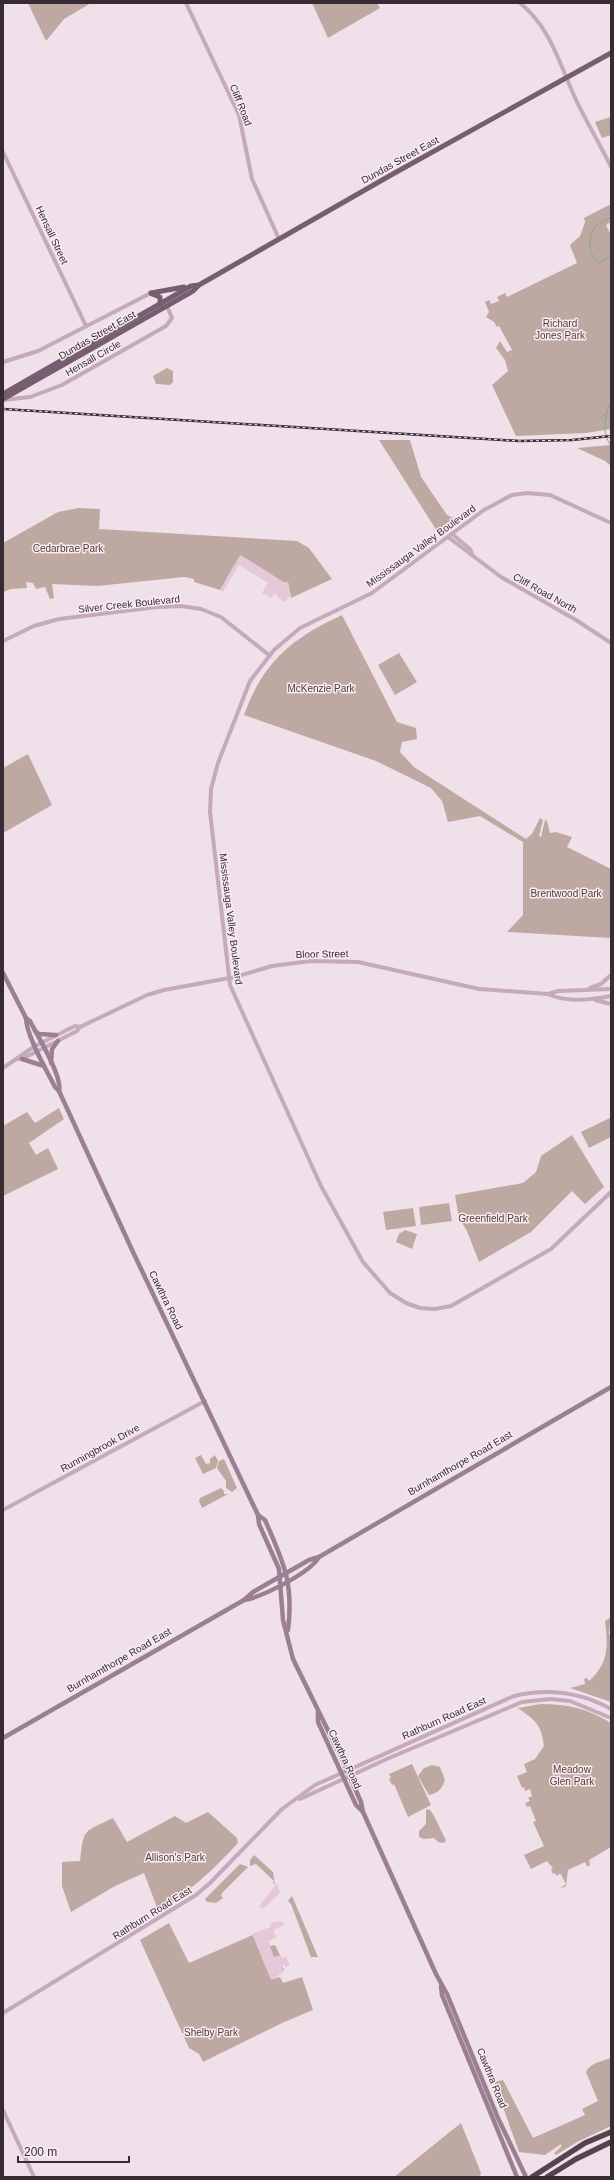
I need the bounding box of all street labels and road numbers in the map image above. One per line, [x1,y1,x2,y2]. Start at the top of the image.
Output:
street label: Cliff Road [228,83,254,127]
street label: Dundas Street East [359,134,441,186]
street label: Hensall Street [34,204,70,266]
street label: Dundas Street East [57,308,137,361]
street label: Hensall Circle [64,338,123,378]
street label: Mississauga Valley Boulevard [364,503,478,589]
street label: Cliff Road North [511,571,579,615]
street label: Silver Creek Boulevard [78,593,180,615]
street label: Mississauga Valley Boulevard [217,853,245,985]
street label: Bloor Street [296,948,349,960]
street label: Cawthra Road [147,1269,185,1331]
street label: Runningbrook Drive [59,1422,142,1474]
street label: Burnhamthorpe Road East [406,1429,514,1497]
street label: Burnhamthorpe Road East [65,1626,173,1694]
street label: Rathburn Road East [400,1694,488,1741]
street label: Cawthra Road [327,1728,363,1790]
street label: Rathburn Road East [111,1884,194,1942]
street label: Cawthra Road [475,2046,509,2110]

